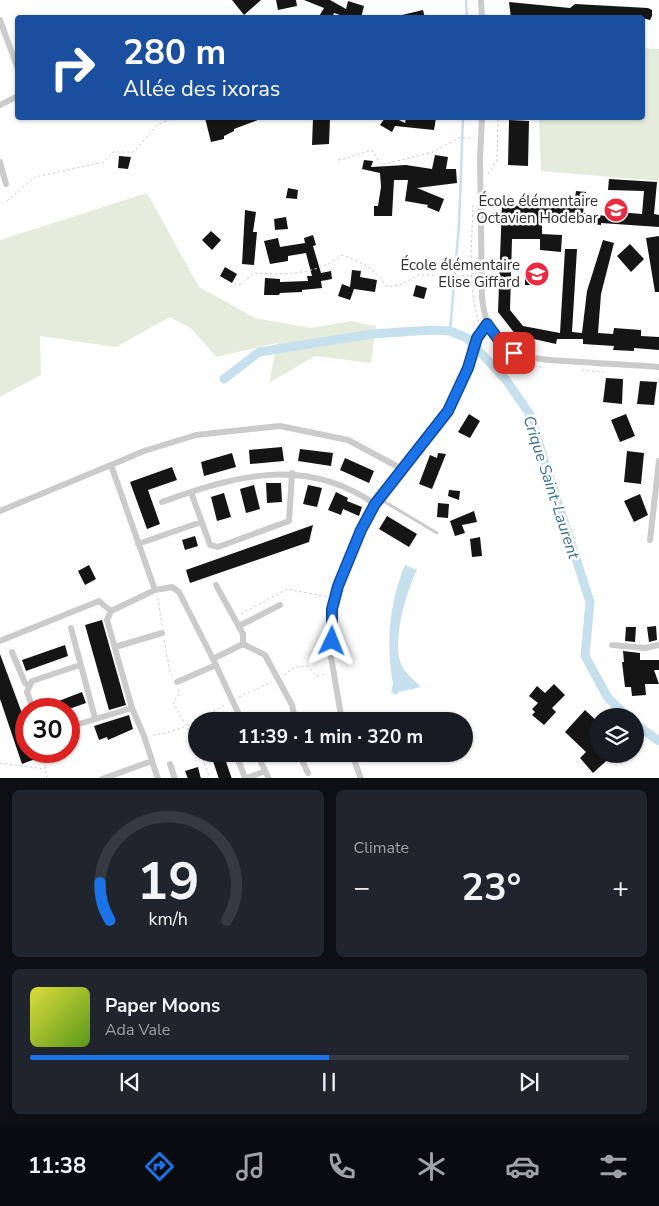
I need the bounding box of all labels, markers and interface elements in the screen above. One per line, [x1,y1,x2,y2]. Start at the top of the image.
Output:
text: 280 m [123,29,226,76]
icon: right [40,35,105,100]
text: Allée des ixoras [123,74,280,104]
place label: École élémentaire Octavien Hodebar [476,191,599,228]
school or university icon: École élémentaire Octavien Hodebar [603,197,629,223]
place label: École élémentaire Elise Giffard [400,255,520,292]
school or university icon: École élémentaire Elise Giffard [524,261,550,287]
pin [493,332,535,374]
icon: arrive [500,339,528,367]
water label: Crique Saint-Laurent [517,413,585,562]
position arrow [305,614,357,666]
speed limit sign: 30 [15,698,80,763]
map controls [589,708,644,763]
button: layers [589,708,644,763]
text: 11:39 · 1 min · 320 m [238,724,423,750]
text: Climate [354,837,409,859]
text: 19 [137,846,199,917]
text: 23° [461,862,521,913]
text: − [354,869,370,907]
text: + [612,869,629,907]
text: km/h [148,907,187,931]
text: Paper Moons [105,993,220,1019]
text: Ada Vale [105,1019,170,1041]
icon: previous [116,1068,144,1096]
icon: pause [315,1068,343,1096]
icon: next [515,1068,543,1096]
icon: directions [142,1149,177,1184]
icon: music [233,1149,268,1184]
icon: phone [324,1149,359,1184]
icon: climate [414,1149,449,1184]
icon: car [505,1149,540,1184]
icon: filters [596,1149,631,1184]
text: 11:38 [28,1151,86,1181]

